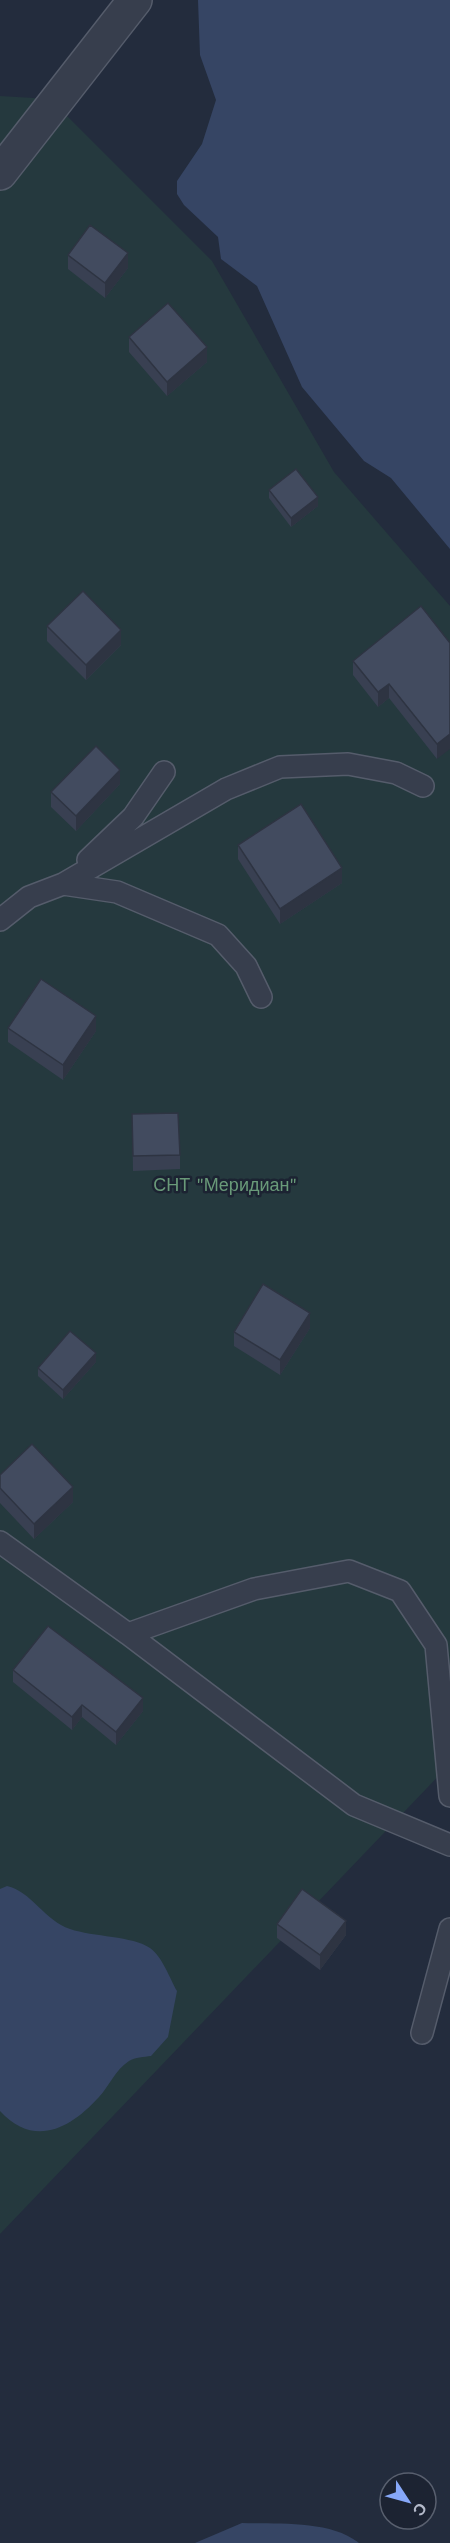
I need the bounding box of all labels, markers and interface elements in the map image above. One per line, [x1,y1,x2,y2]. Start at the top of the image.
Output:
park label: СНТ "Меридиан" [153,1174,297,1195]
north arrow [378,2471,438,2531]
text: С [408,2499,431,2520]

